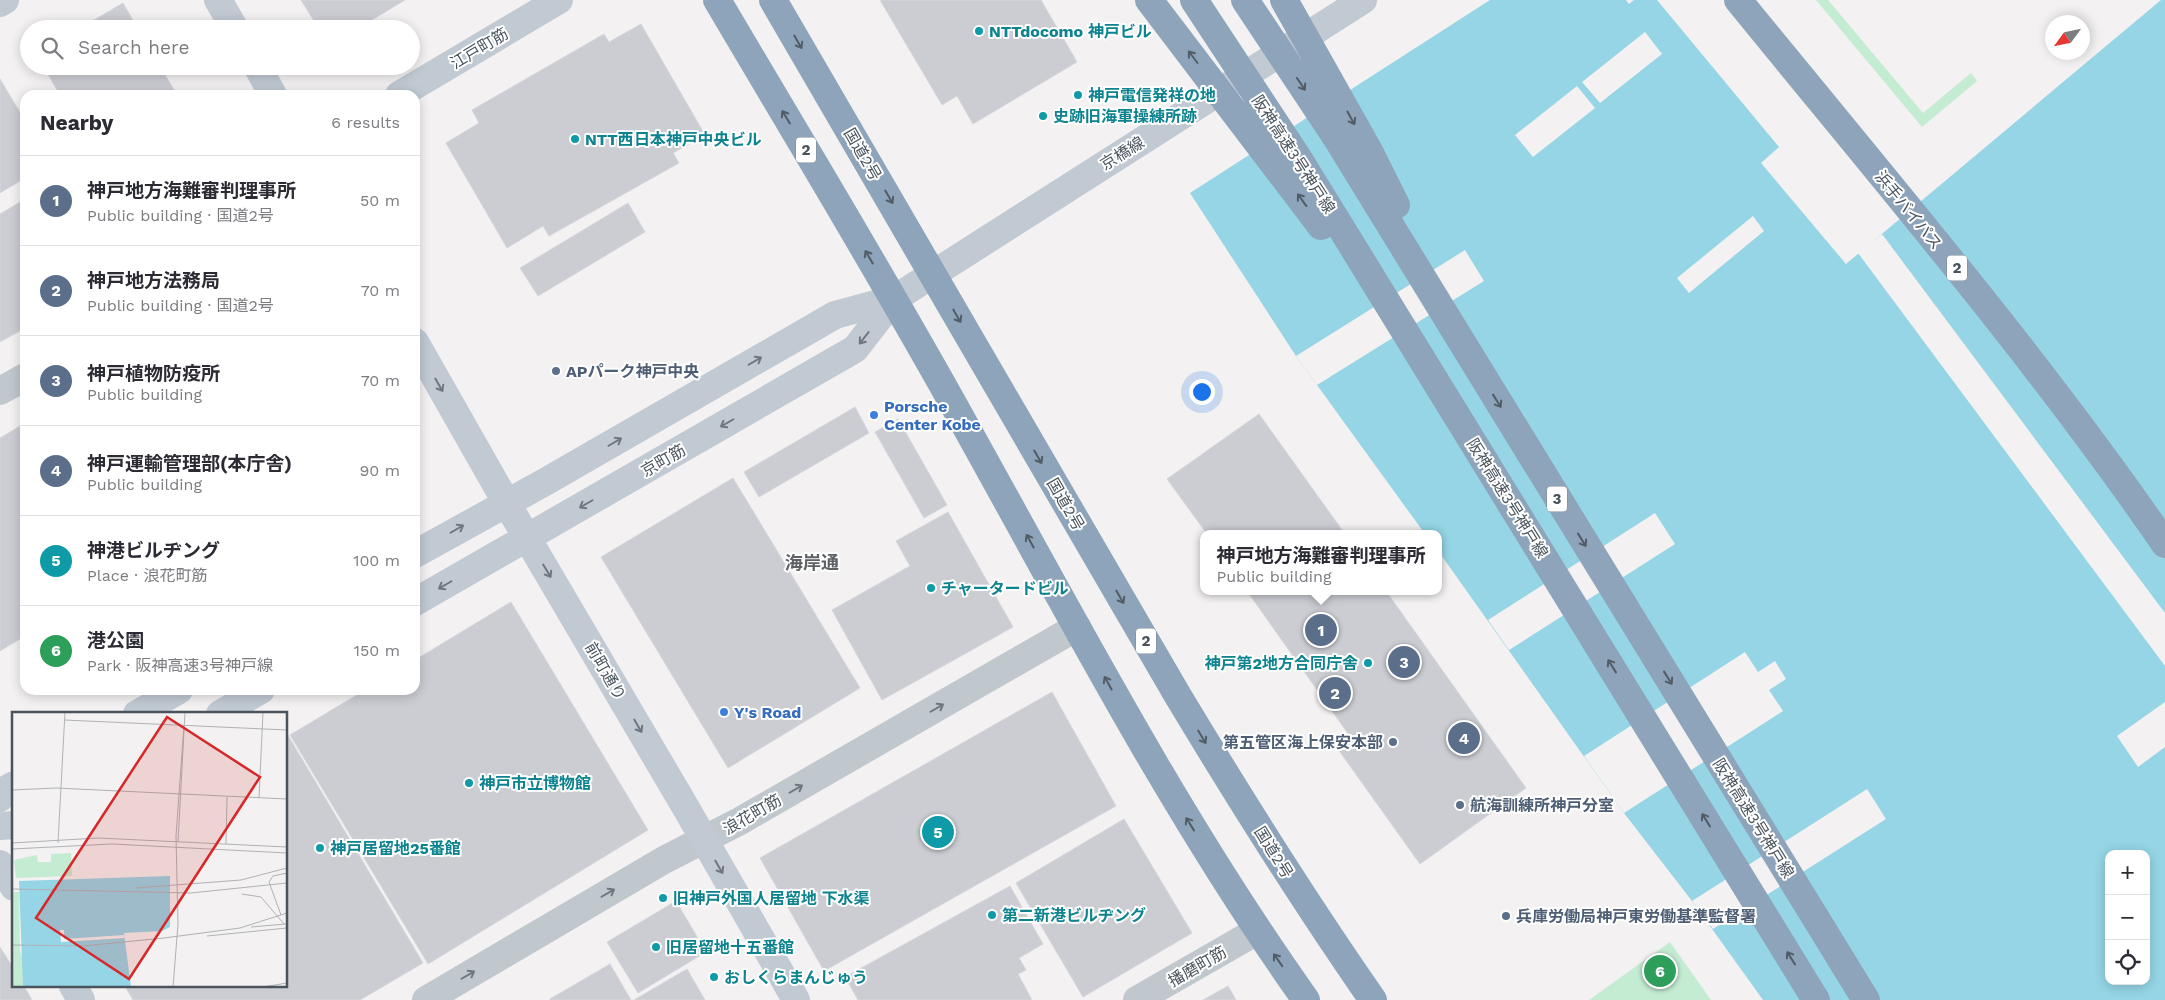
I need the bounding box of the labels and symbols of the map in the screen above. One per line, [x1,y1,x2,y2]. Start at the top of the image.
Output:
north arrow [2045,15,2090,60]
place label: NTTdocomo 神戸ビル [989,22,1152,41]
street label: 江戸町筋 [447,24,512,73]
marker: NTTdocomo 神戸ビル [973,25,985,37]
one-way arrow [793,34,803,49]
one-way arrow [1188,50,1198,64]
one-way arrow [1296,77,1306,91]
place label: 神戸電信発祥の地 [1088,86,1216,105]
marker: 神戸電信発祥の地 [1072,89,1084,101]
street label: 阪神高速3号神戸線 [1248,92,1339,217]
place label: 史跡旧海軍操練所跡 [1053,107,1197,126]
marker: 史跡旧海軍操練所跡 [1037,110,1049,122]
one-way arrow [781,111,791,125]
one-way arrow [1347,111,1357,125]
street label: 国道2号 [840,125,885,184]
place label: NTT西日本神戸中央ビル [585,130,762,149]
marker: NTT西日本神戸中央ビル [569,133,581,145]
street label: 京橋線 [1097,133,1148,174]
road number: 2 [796,138,816,162]
street label: 浜手バイパス [1871,167,1946,253]
one-way arrow [884,190,894,205]
one-way arrow [1297,193,1307,207]
one-way arrow [864,251,874,265]
road number: 2 [1947,256,1967,280]
one-way arrow [953,308,963,322]
one-way arrow [859,331,869,345]
one-way arrow [748,355,762,365]
place label: APパーク神戸中央 [566,362,700,381]
marker: APパーク神戸中央 [550,365,562,377]
one-way arrow [434,377,444,392]
your location [1189,379,1215,405]
one-way arrow [1492,394,1502,408]
place label: Porsche Center Kobe [884,397,981,434]
marker: Porsche Center Kobe [868,409,880,421]
one-way arrow [719,418,734,428]
street label: 阪神高速3号神戸線 [1463,435,1552,562]
one-way arrow [607,437,622,447]
street label: 京町筋 [638,440,689,481]
one-way arrow [1033,449,1043,464]
street label: 国道2号 [1043,475,1088,534]
road number: 3 [1547,486,1567,512]
one-way arrow [580,500,594,510]
one-way arrow [450,524,464,534]
one-way arrow [1578,532,1588,546]
one-way arrow [1024,534,1034,549]
district label: 海岸通 [785,552,839,573]
one-way arrow [542,563,552,577]
place label: チャータードビル [941,579,1069,598]
one-way arrow [438,580,452,590]
marker: チャータードビル [925,582,937,594]
one-way arrow [1115,590,1125,604]
pin: 1 [1305,611,1337,649]
road number: 2 [1136,628,1156,654]
street label: 前町通り [581,639,630,704]
pin: 3 [1388,643,1420,681]
place label: 神戸第2地方合同庁舎 [1204,654,1358,673]
marker: 神戸第2地方合同庁舎 [1362,657,1374,669]
one-way arrow [1606,660,1616,674]
one-way arrow [1663,670,1673,684]
pin: 2 [1319,674,1351,712]
one-way arrow [1103,676,1113,691]
place label: Y's Road [734,703,801,722]
one-way arrow [929,703,944,713]
marker: Y's Road [718,706,730,718]
inset map [12,712,288,988]
one-way arrow [634,718,644,732]
pin: 4 [1448,719,1480,757]
one-way arrow [1198,729,1208,743]
place label: 第五管区海上保安本部 [1223,733,1383,752]
marker: 第五管区海上保安本部 [1387,736,1399,748]
street label: 阪神高速3号神戸線 [1709,755,1798,882]
place label: 神戸市立博物館 [479,774,591,793]
marker: 神戸市立博物館 [463,777,475,789]
one-way arrow [788,783,802,793]
street label: 浪花町筋 [720,790,785,839]
place label: 航海訓練所神戸分室 [1470,796,1614,815]
marker: 航海訓練所神戸分室 [1454,799,1466,811]
pin: 5 [922,813,954,851]
one-way arrow [1700,813,1710,827]
one-way arrow [1184,817,1194,831]
street label: 国道2号 [1250,823,1297,882]
place label: 神戸居留地25番館 [330,839,461,858]
marker: 神戸居留地25番館 [314,842,326,854]
one-way arrow [715,859,725,873]
one-way arrow [600,888,614,898]
place label: 旧神戸外国人居留地 下水渠 [673,889,870,908]
marker: 旧神戸外国人居留地 下水渠 [657,892,669,904]
place label: 第二新港ビルヂング [1002,906,1146,925]
place label: 兵庫労働局神戸東労働基準監督署 [1516,907,1756,926]
marker: 第二新港ビルヂング [986,909,998,921]
marker: 兵庫労働局神戸東労働基準監督署 [1500,910,1512,922]
place label: 旧居留地十五番館 [666,938,794,957]
marker: 旧居留地十五番館 [650,941,662,953]
street label: 播磨町筋 [1165,942,1230,991]
pin: 6 [1644,952,1676,990]
one-way arrow [1785,952,1795,966]
one-way arrow [1273,953,1283,967]
place label: おしくらまんじゅう [724,968,868,987]
one-way arrow [460,970,474,980]
marker: おしくらまんじゅう [708,971,720,983]

